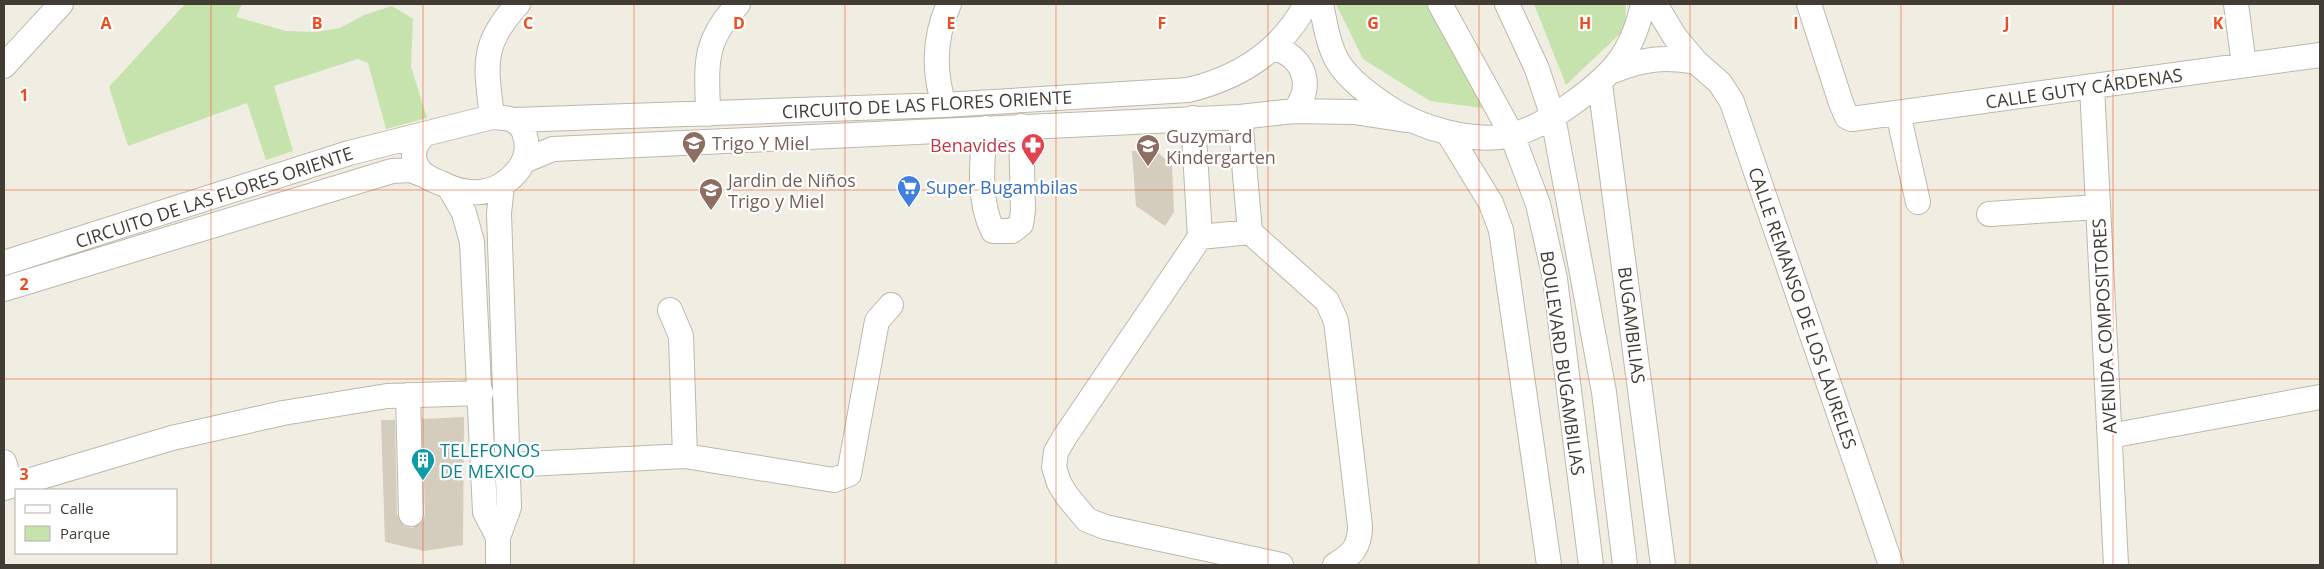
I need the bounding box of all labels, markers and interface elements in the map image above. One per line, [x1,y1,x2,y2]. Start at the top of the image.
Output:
text: A [100,12,112,34]
text: B [312,12,322,34]
text: C [523,12,533,34]
text: D [733,12,745,34]
text: E [947,12,956,34]
text: F [1158,12,1166,34]
text: G [1367,12,1379,34]
text: H [1579,12,1591,34]
text: I [1793,12,1799,34]
text: J [2002,12,2010,34]
text: K [2213,12,2224,34]
street label: CALLE GUTY CÁRDENAS [1984,62,2184,114]
text: 1 [19,84,29,106]
street label: CIRCUITO DE LAS FLORES ORIENTE [781,84,1073,124]
place label: Guzymard Kindergarten [1166,124,1276,169]
school or university icon: Trigo Y Miel [681,130,707,164]
place label: Trigo Y Miel [712,131,809,155]
pharmacy icon: Benavides [1020,132,1046,166]
place label: Benavides [930,133,1016,157]
school or university icon: Guzymard Kindergarten [1135,133,1161,167]
street label: CIRCUITO DE LAS FLORES ORIENTE [72,141,356,253]
street label: CALLE REMANSO DE LOS LAURELES [1743,164,1863,452]
place label: Jardin de Niños Trigo y Miel [726,168,856,213]
supermarket icon: Super Bugambilas [896,174,922,208]
place label: Super Bugambilas [926,175,1078,199]
school or university icon: Jardin de Niños Trigo y Miel [698,177,724,211]
street label: AVENIDA COMPOSITORES [2086,217,2122,434]
street label: BOULEVARD BUGAMBILIAS [1535,249,1591,477]
street label: BUGAMBILIAS [1613,265,1651,385]
text: 2 [19,273,29,295]
place label: TELEFONOS DE MEXICO [440,438,540,483]
building icon: TELEFONOS DE MEXICO [410,447,436,481]
text: 3 [19,463,29,485]
legend [15,489,178,554]
text: Calle [60,498,94,518]
text: Parque [60,523,110,543]

